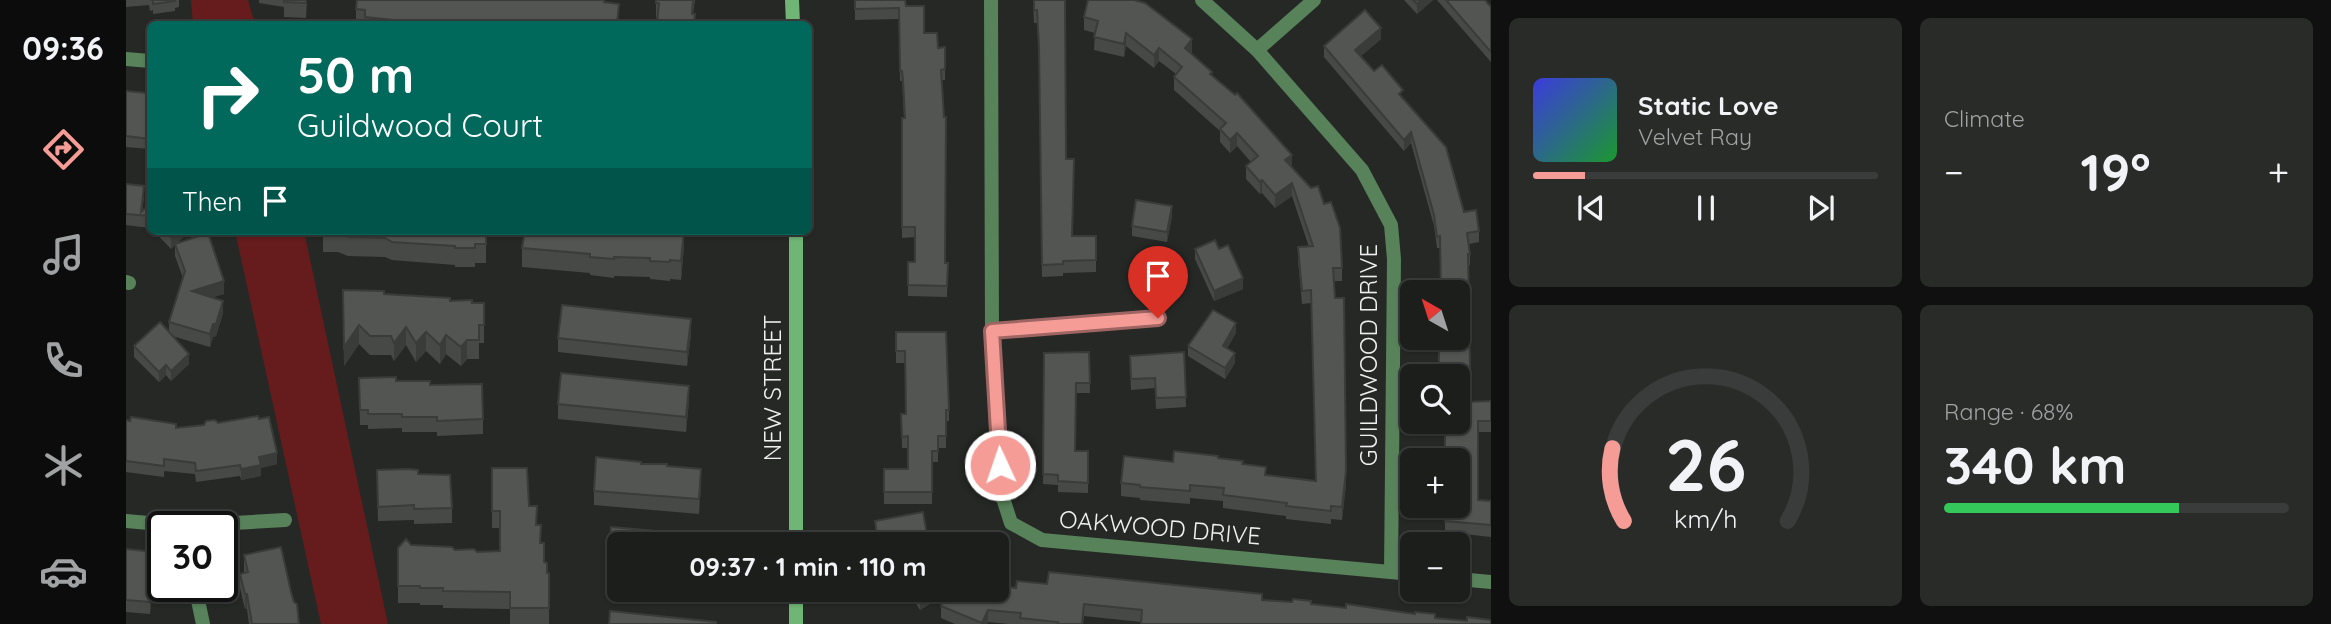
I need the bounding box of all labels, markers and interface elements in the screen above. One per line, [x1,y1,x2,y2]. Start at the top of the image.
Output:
text: 09:36 [22,28,104,68]
text: 50 m [297,44,414,105]
icon: right [182,49,273,140]
text: Static Love [1638,89,1779,122]
text: Climate [1944,104,2025,133]
text: Guildwood Court [297,105,543,145]
text: Velvet Ray [1638,122,1752,151]
icon: directions [39,125,88,174]
text: 19° [2081,139,2151,204]
text: − [1944,148,1964,196]
text: + [2268,148,2289,196]
icon: arrive [256,182,294,220]
text: Then [182,185,242,218]
icon: previous [1572,189,1610,227]
icon: pause [1687,189,1725,227]
icon: next [1802,189,1840,227]
icon: music [39,230,88,279]
street label: GUILDWOOD DRIVE [1353,244,1383,466]
pin [1128,246,1188,318]
icon: arrive [1139,257,1177,295]
north arrow [1400,280,1470,350]
map controls [1400,280,1470,602]
street label: NEW STREET [757,315,787,461]
icon: phone [39,336,88,385]
button: search [1400,364,1470,434]
text: Range · 68% [1944,397,2073,426]
text: 26 [1665,419,1746,510]
position arrow [963,428,1037,502]
text: 340 km [1944,432,2127,497]
icon: climate [39,441,88,490]
button: + [1400,448,1470,518]
street label: OAKWOOD DRIVE [1058,503,1262,551]
text: km/h [1674,503,1737,534]
speed limit sign: 30 [147,511,238,602]
button: − [1400,532,1470,602]
icon: car [39,547,88,596]
text: 09:37 · 1 min · 110 m [689,550,927,583]

